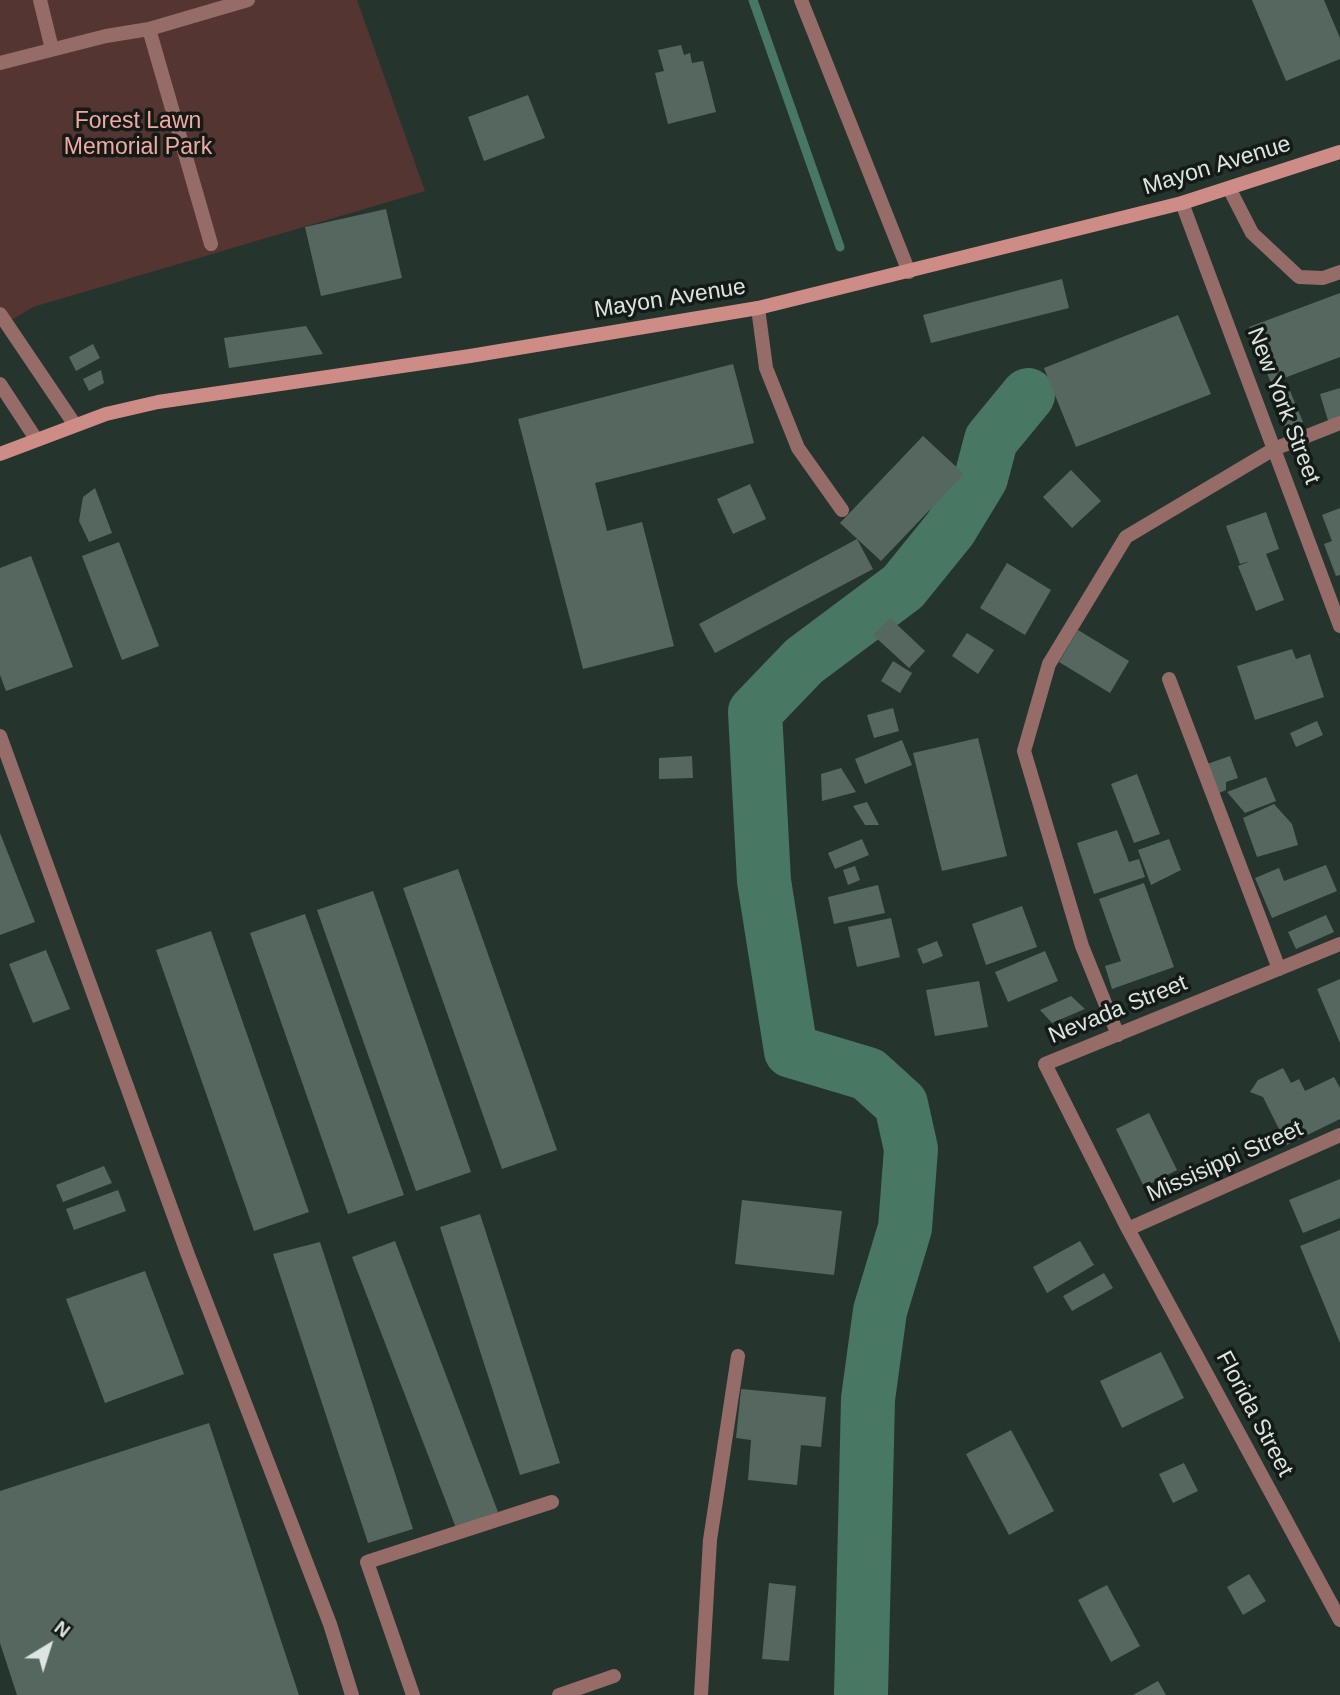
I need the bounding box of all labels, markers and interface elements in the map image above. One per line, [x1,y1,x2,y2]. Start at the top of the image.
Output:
park label: Forest Lawn Memorial Park [64,108,212,162]
street label: Mayon Avenue [1140,130,1294,202]
street label: Mayon Avenue [592,273,748,325]
street label: New York Street [1240,324,1326,488]
street label: Nevada Street [1045,970,1191,1050]
street label: Missisippi Street [1143,1115,1307,1209]
street label: Florida Street [1209,1347,1299,1481]
north arrow [14,1611,84,1681]
text: N [50,1617,74,1642]

